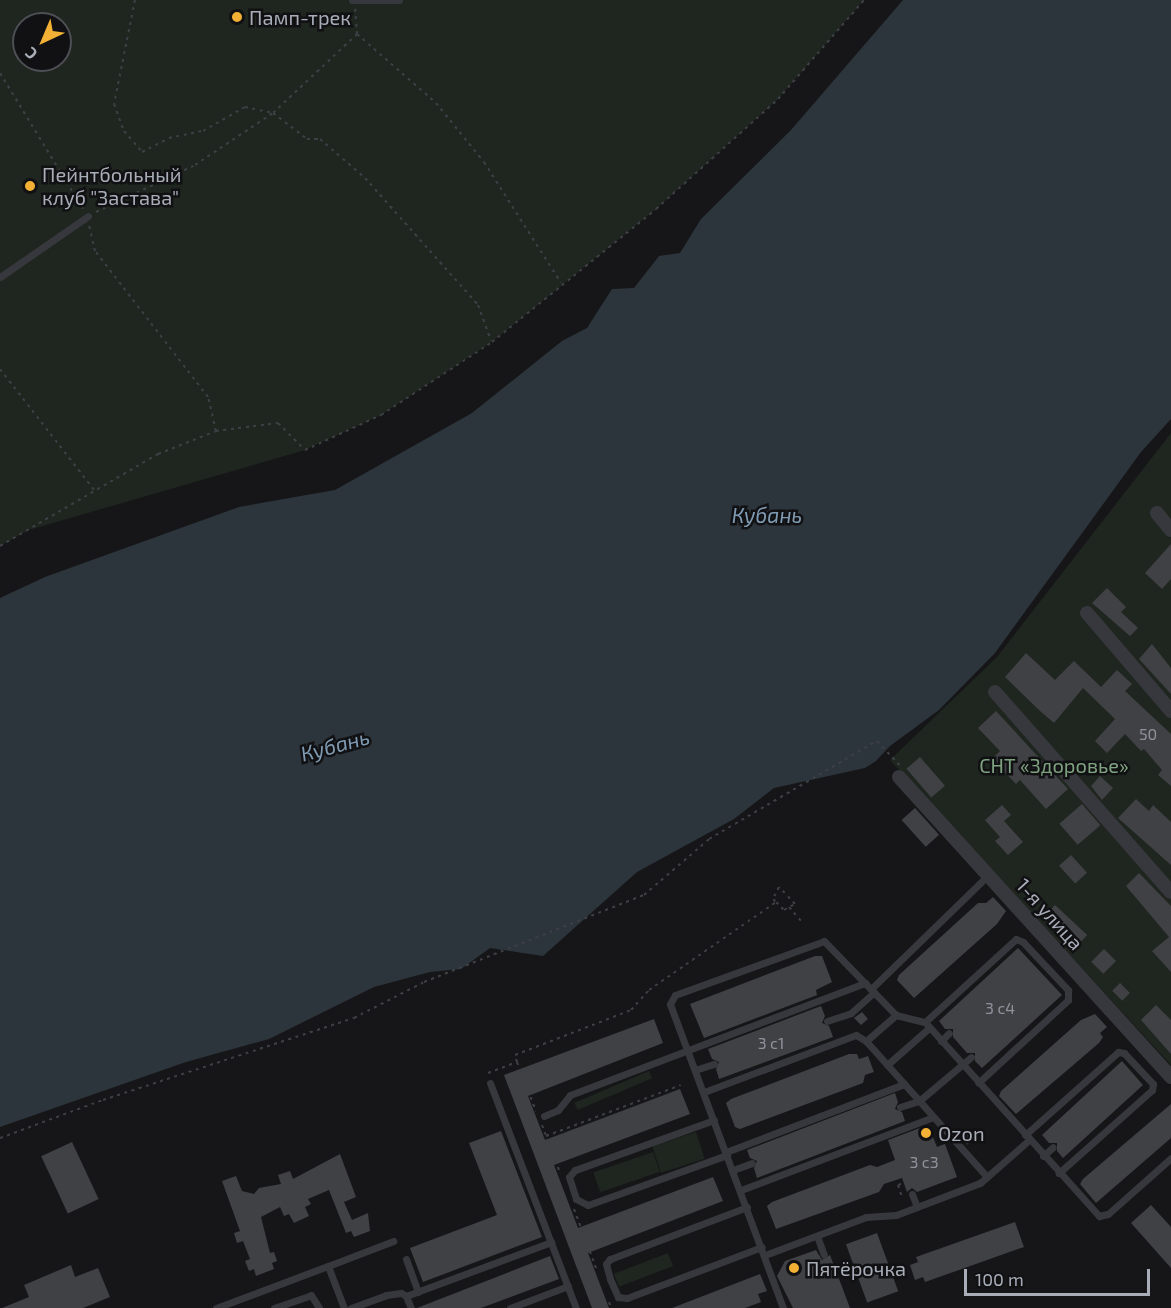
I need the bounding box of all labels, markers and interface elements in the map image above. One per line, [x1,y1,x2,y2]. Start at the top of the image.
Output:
place label: Памп-трек [249,5,351,29]
marker: Памп-трек [230,10,244,24]
north arrow [12,12,72,72]
text: С [21,44,41,64]
place label: Пейнтбольный клуб "Застава" [42,162,181,209]
marker: Пейнтбольный клуб "Застава" [23,179,37,193]
water label: Кубань [732,502,802,528]
water label: Кубань [298,724,372,766]
house number: 50 [1139,724,1157,744]
park label: СНТ «Здоровье» [979,753,1129,777]
street label: 1-я улица [1012,873,1088,955]
house number: 3 c4 [985,998,1015,1018]
house number: 3 с1 [758,1033,784,1053]
place label: Ozon [938,1121,985,1145]
marker: Ozon [919,1126,933,1140]
house number: 3 c3 [909,1152,939,1172]
place label: Пятёрочка [806,1256,906,1280]
scale bar [967,1257,1153,1295]
marker: Пятёрочка [787,1261,801,1275]
text: 100 m [975,1268,1024,1290]

